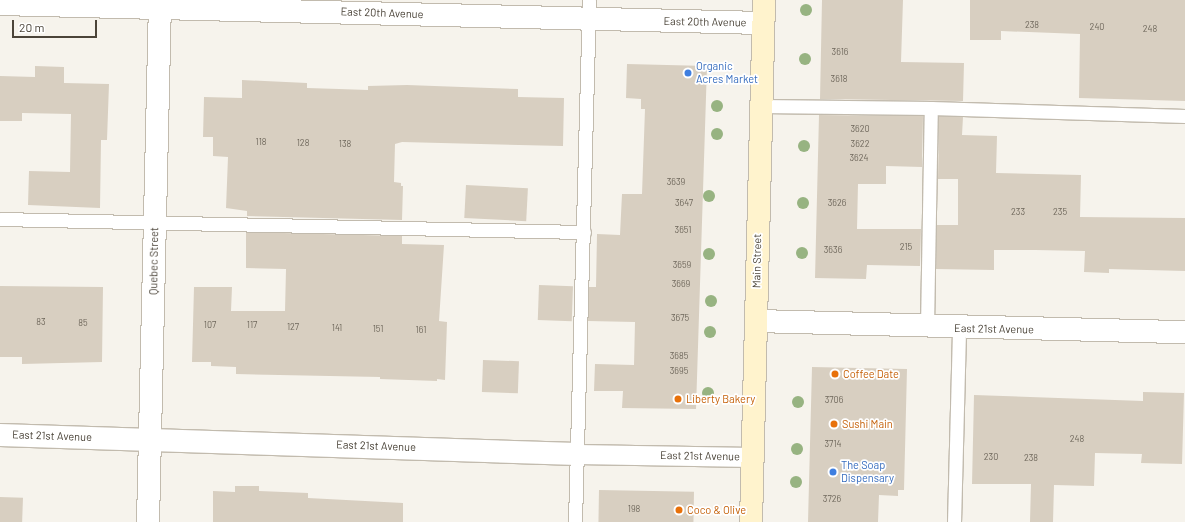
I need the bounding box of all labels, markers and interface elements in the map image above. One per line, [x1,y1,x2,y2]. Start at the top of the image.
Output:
street label: East 20th Avenue [340,5,424,21]
scale bar [14,12,99,38]
street label: East 20th Avenue [663,15,747,29]
text: 20 m [19,20,45,34]
house number: 238 [1025,20,1039,30]
house number: 240 [1090,22,1104,32]
house number: 248 [1143,24,1157,34]
house number: 3616 [832,47,848,57]
place label: Organic Acres Market [696,60,758,86]
marker: Organic Acres Market [683,68,693,78]
house number: 3618 [831,74,847,84]
house number: 3620 [850,124,870,134]
house number: 118 [255,137,267,147]
house number: 128 [297,138,309,148]
house number: 138 [339,139,351,149]
house number: 3622 [851,139,869,149]
house number: 3624 [849,153,869,163]
house number: 3639 [667,177,685,187]
house number: 3647 [675,198,693,208]
house number: 3626 [828,198,846,208]
house number: 233 [1011,207,1025,217]
house number: 235 [1053,207,1067,217]
house number: 3651 [675,225,691,235]
street label: Quebec Street [147,227,161,295]
street label: Main Street [750,234,764,288]
house number: 215 [900,242,912,252]
house number: 3636 [824,245,842,255]
house number: 3659 [673,260,691,270]
house number: 3669 [672,279,690,289]
house number: 3675 [671,313,689,323]
house number: 83 [36,317,46,327]
house number: 85 [78,318,88,328]
house number: 107 [204,320,216,330]
house number: 117 [247,320,257,330]
house number: 127 [287,322,299,332]
street label: East 21st Avenue [954,322,1034,336]
house number: 141 [332,323,342,333]
house number: 151 [373,324,383,334]
house number: 161 [416,325,426,335]
house number: 3685 [670,351,688,361]
house number: 3695 [670,366,688,376]
place label: Coffee Date [843,367,899,381]
marker: Coffee Date [830,369,840,379]
place label: Liberty Bakery [686,392,755,406]
marker: Liberty Bakery [673,394,683,404]
house number: 3706 [825,395,843,405]
place label: Sushi Main [842,417,893,431]
marker: Sushi Main [829,419,839,429]
street label: East 21st Avenue [12,428,92,444]
house number: 248 [1070,434,1084,444]
street label: East 21st Avenue [336,438,416,454]
house number: 3714 [824,439,842,449]
street label: East 21st Avenue [660,449,740,463]
house number: 230 [984,452,998,462]
house number: 238 [1024,453,1038,463]
place label: The Soap Dispensary [841,459,894,485]
marker: The Soap Dispensary [828,467,838,477]
house number: 3726 [823,494,841,504]
place label: Coco & Olive [687,503,746,517]
house number: 198 [628,504,640,514]
marker: Coco & Olive [674,505,684,515]

